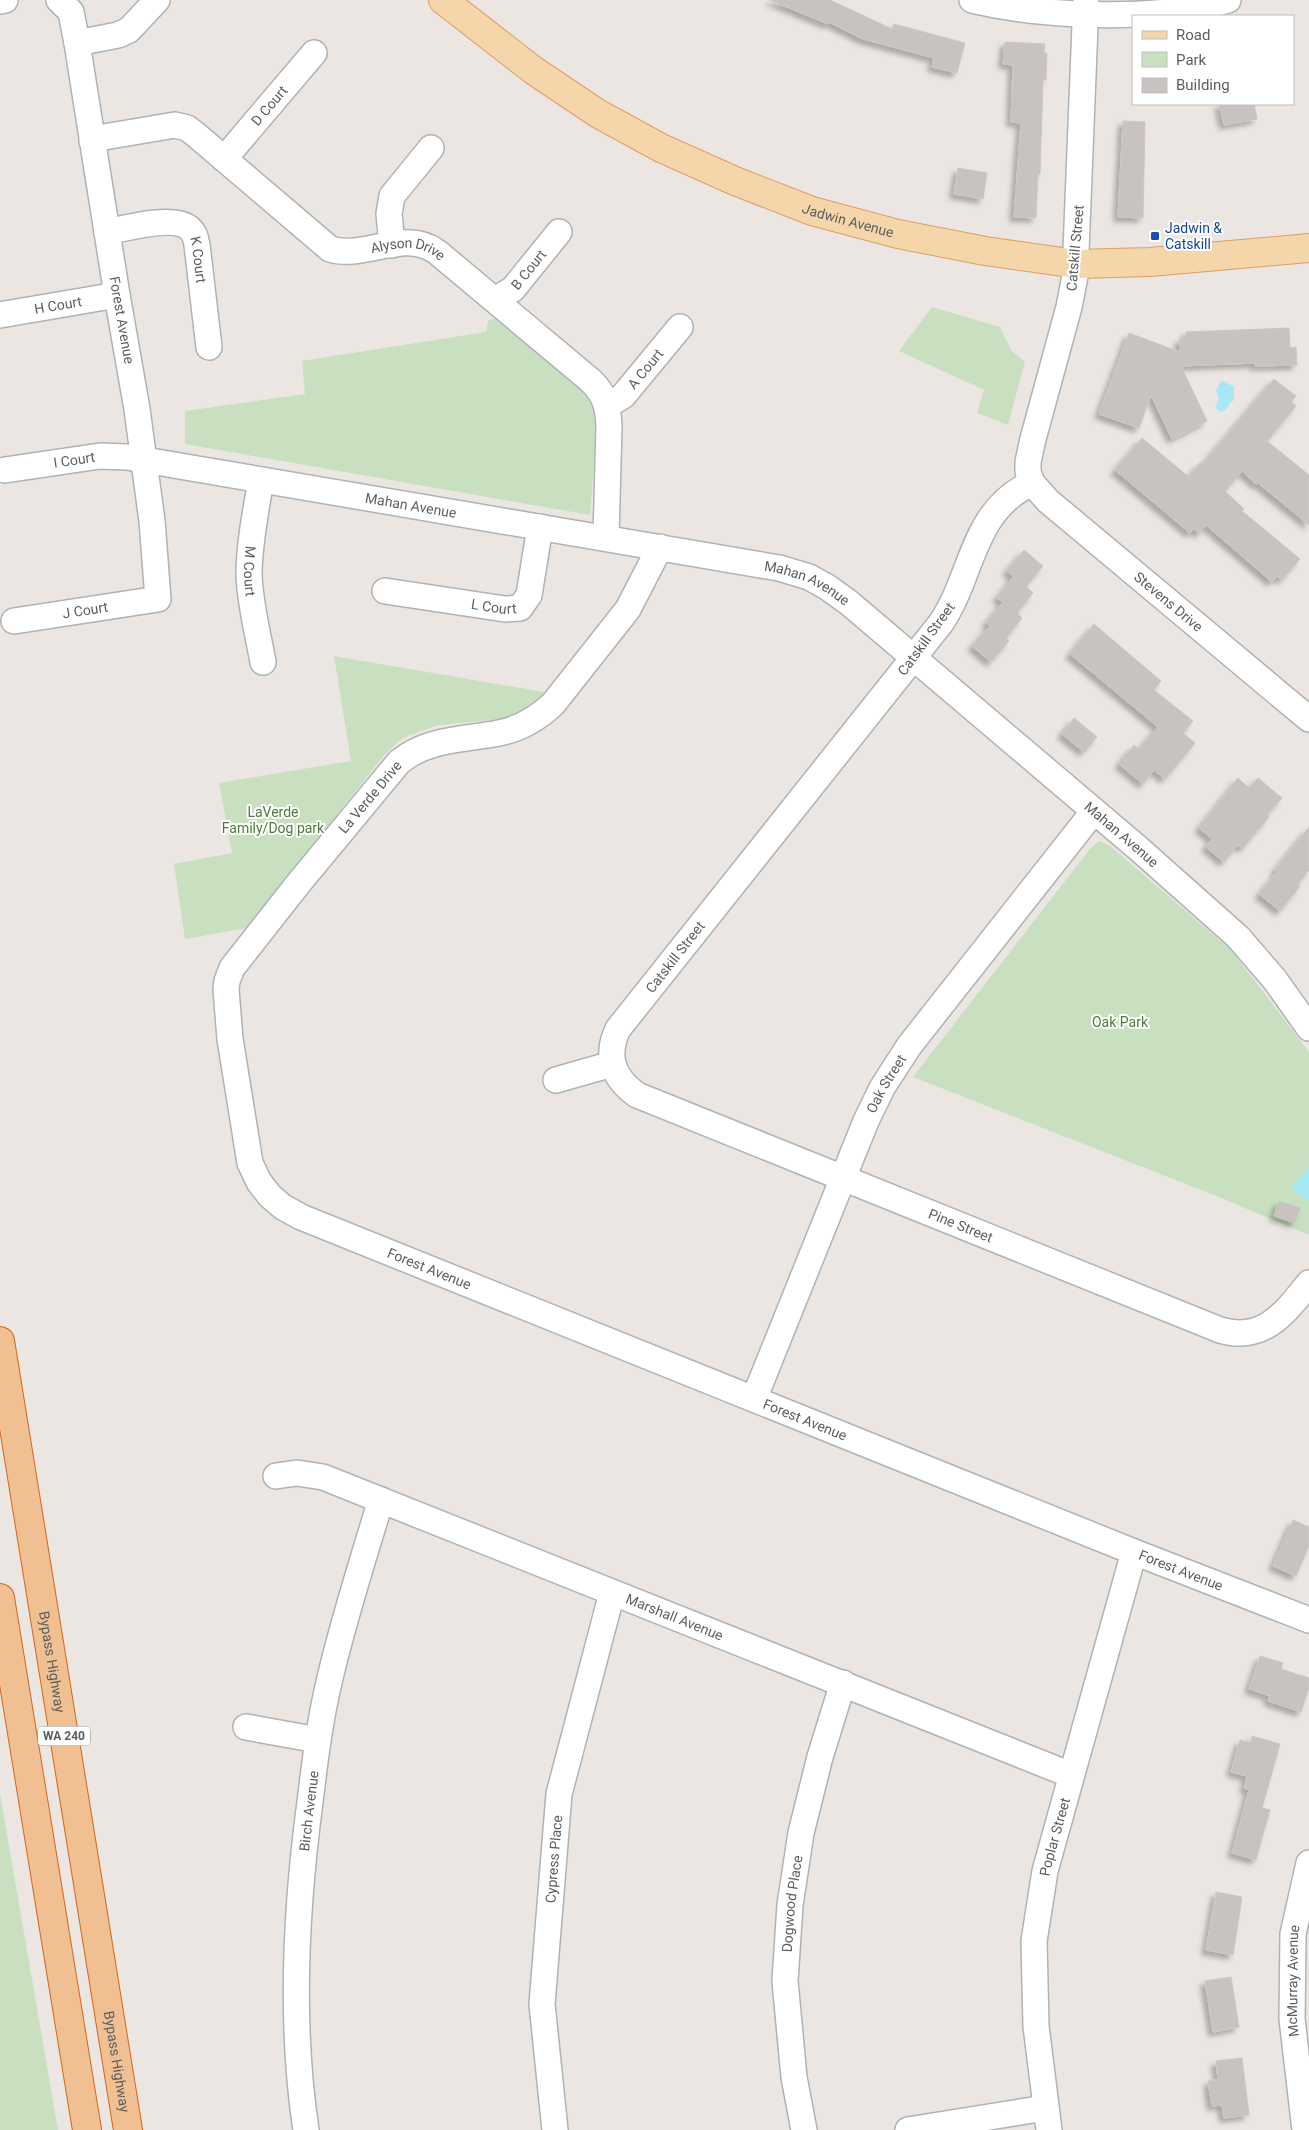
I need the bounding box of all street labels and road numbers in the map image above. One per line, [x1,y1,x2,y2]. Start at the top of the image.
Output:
street label: D Court [248,82,291,129]
street label: Jadwin Avenue [800,200,896,241]
street label: Catskill Street [1063,204,1087,292]
street label: K Court [187,235,209,284]
street label: Alyson Drive [369,235,449,264]
street label: B Court [508,246,550,293]
street label: Forest Avenue [106,275,138,365]
street label: H Court [33,293,84,317]
street label: A Court [624,345,667,392]
street label: I Court [52,449,97,471]
street label: Mahan Avenue [364,490,458,521]
street label: M Court [241,545,259,598]
street label: Mahan Avenue [763,558,853,608]
street label: Stevens Drive [1131,569,1206,635]
street label: L Court [470,596,517,617]
street label: J Court [61,599,109,621]
street label: Catskill Street [894,599,958,679]
street label: La Verde Drive [335,758,405,836]
street label: Mahan Avenue [1081,798,1162,870]
street label: Catskill Street [642,918,708,996]
street label: Oak Street [863,1051,910,1116]
street label: Pine Street [926,1205,996,1246]
street label: Forest Avenue [385,1245,473,1293]
street label: Forest Avenue [761,1396,849,1444]
street label: Forest Avenue [1137,1547,1225,1594]
street label: Marshall Avenue [624,1591,726,1644]
street label: Bypass Highway [36,1610,68,1714]
road number: WA 240 [38,1726,90,1745]
street label: Birch Avenue [296,1770,322,1852]
street label: Poplar Street [1036,1795,1073,1877]
street label: Cypress Place [542,1815,565,1904]
street label: Dogwood Place [779,1854,806,1953]
street label: McMurray Avenue [1284,1923,1303,2038]
street label: Bypass Highway [101,2010,133,2114]

